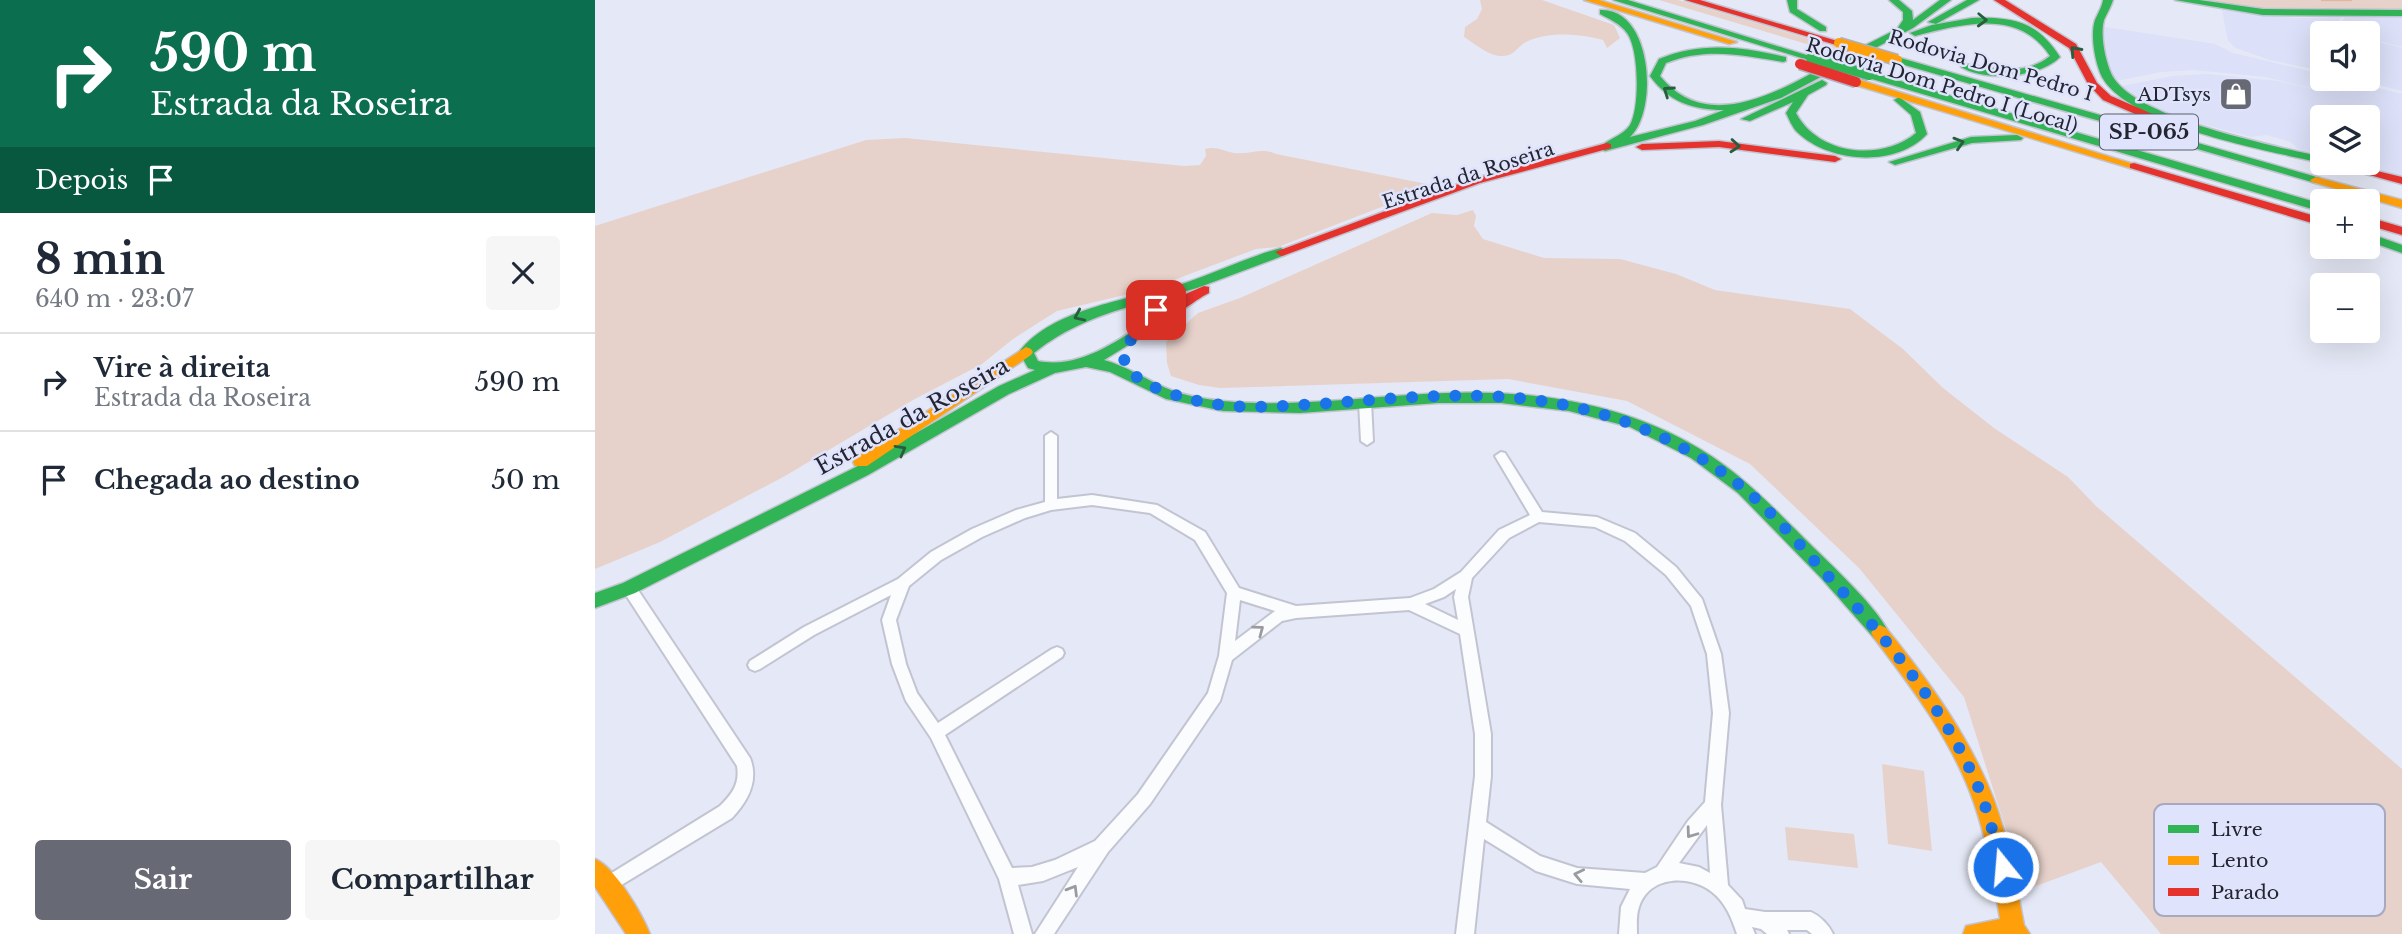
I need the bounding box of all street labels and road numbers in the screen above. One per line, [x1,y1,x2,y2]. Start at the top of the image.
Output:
street label: Rodovia Dom Pedro I [1886,25,2096,106]
street label: Rodovia Dom Pedro I (Local) [1803,33,2081,138]
road number: SP-065 [2100,114,2198,150]
street label: Estrada da Roseira [1379,137,1557,214]
street label: Estrada da Roseira [810,351,1014,481]

